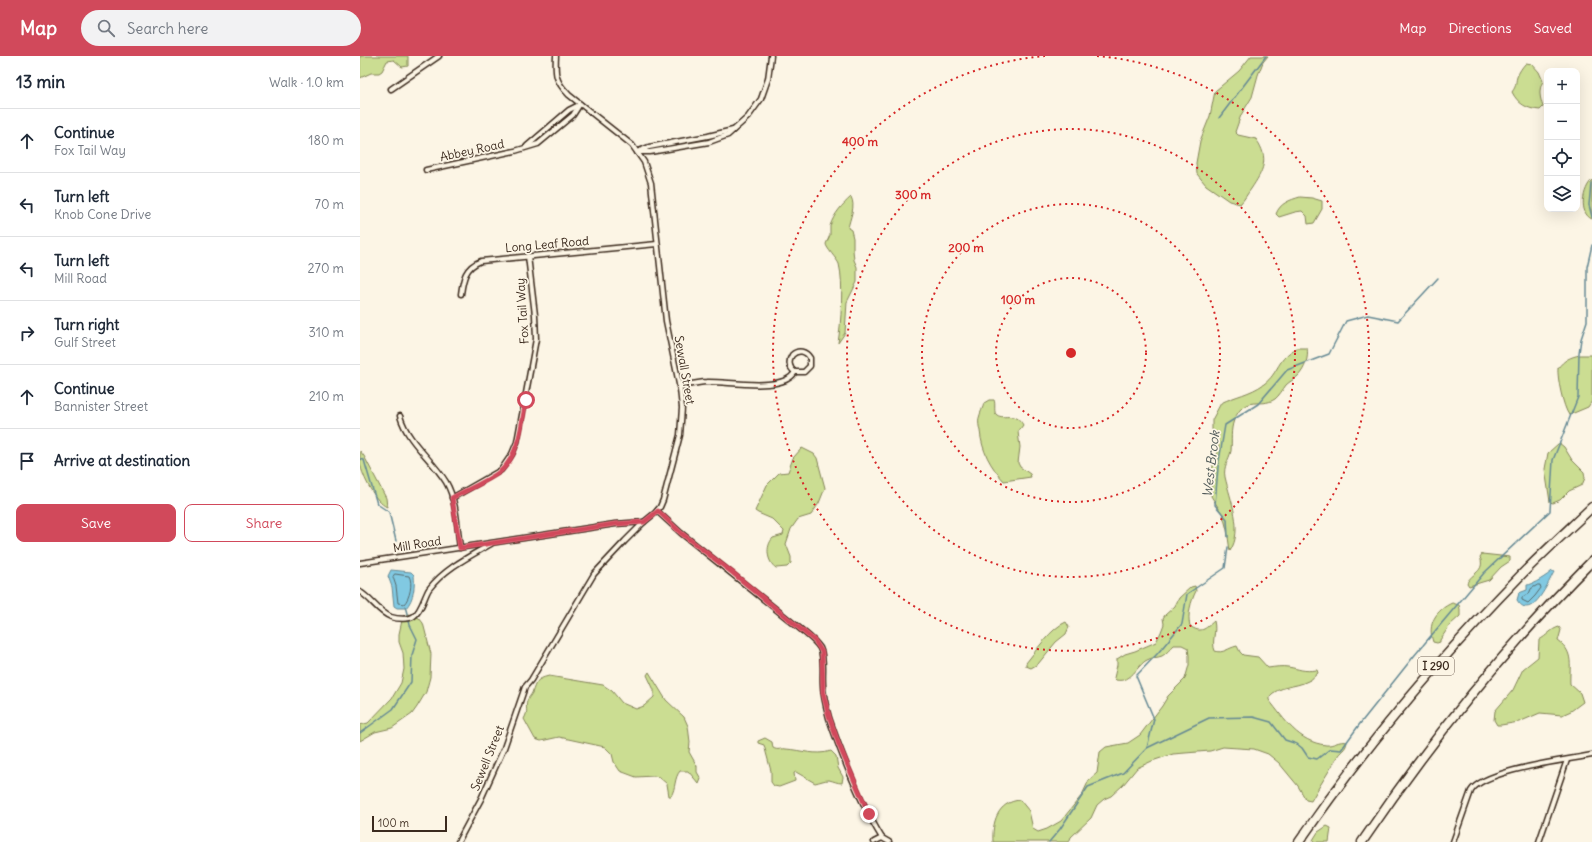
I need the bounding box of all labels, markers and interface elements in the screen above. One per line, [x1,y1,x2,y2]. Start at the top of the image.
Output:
search box [81,10,361,46]
text: Map [20,16,57,40]
icon: search [95,17,117,39]
text: Search here [127,19,208,38]
text: Map [1399,19,1426,37]
text: Directions [1448,19,1512,37]
text: Saved [1534,19,1572,37]
map controls [1544,68,1580,212]
button: + [1544,68,1580,104]
text: 13 min [16,71,65,93]
text: Walk · 1.0 km [269,74,344,91]
button: − [1544,104,1580,140]
text: Continue [54,123,115,142]
icon: ahead [16,130,38,152]
text: 180 m [308,132,344,149]
text: 400 m [842,134,879,149]
street label: Abbey Road [439,136,505,164]
button: locate [1544,140,1580,176]
text: Fox Tail Way [54,142,126,159]
button: layers [1544,176,1580,212]
text: Turn left [54,187,109,206]
text: 300 m [895,187,931,202]
icon: left [16,194,38,216]
text: 70 m [315,196,344,213]
text: Knob Cone Drive [54,206,151,223]
street label: Long Leaf Road [504,233,590,255]
text: 200 m [948,240,984,255]
text: Turn left [54,251,109,270]
icon: left [16,258,38,280]
text: 270 m [307,260,344,277]
text: Mill Road [54,270,107,287]
street label: Fox Tail Way [512,277,532,345]
text: 100 m [1001,292,1035,307]
text: Turn right [54,315,119,334]
icon: right [16,322,38,344]
text: 310 m [309,324,344,341]
text: Gulf Street [54,334,116,351]
street label: Sewall Street [672,334,698,406]
centre of rings [1064,346,1078,360]
text: Continue [54,379,115,398]
icon: ahead [16,386,38,408]
text: 210 m [309,388,344,405]
route start [517,391,535,409]
text: Bannister Street [54,398,148,415]
water label: West Brook [1198,429,1224,498]
icon: arrive [16,450,38,472]
text: Arrive at destination [54,451,190,470]
button: Save [16,504,176,542]
button: Share [184,504,344,542]
street label: Mill Road [392,533,442,555]
road number: I 290 [1418,657,1454,675]
street label: Sewell Street [467,723,507,793]
route end [860,805,878,823]
scale bar [372,814,447,833]
text: 100 m [378,816,409,830]

